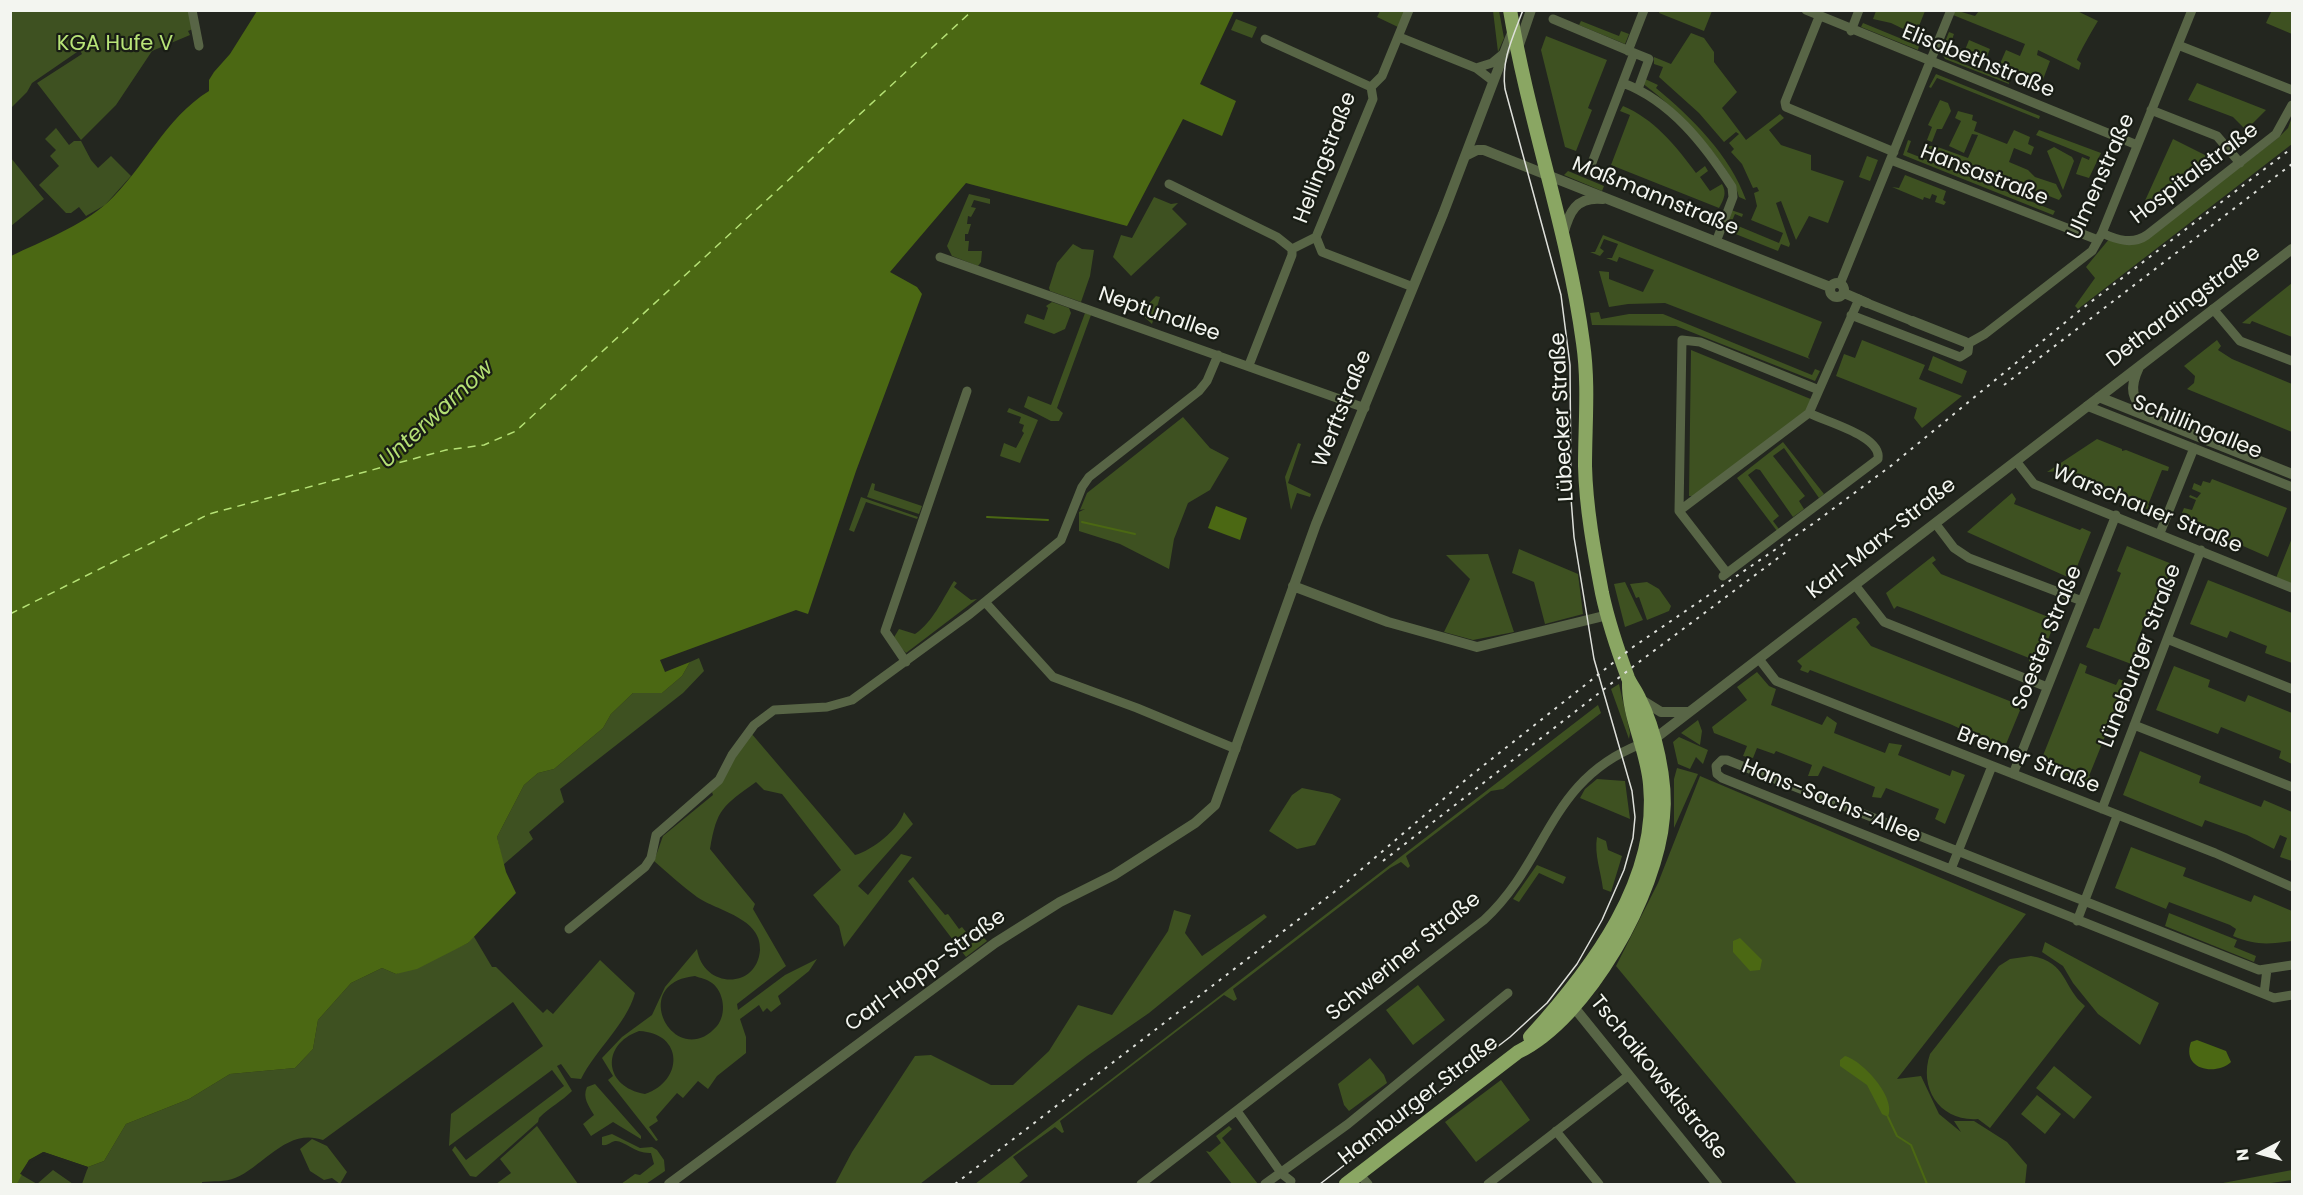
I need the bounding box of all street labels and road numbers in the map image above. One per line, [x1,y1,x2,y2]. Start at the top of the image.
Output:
street label: Elisabethstraße [1898,20,2058,104]
street label: Hellingstraße [1289,89,1363,227]
street label: Ulmenstraße [2063,110,2141,244]
street label: Hospitalstraße [2126,118,2264,230]
street label: Hansastraße [1916,140,2052,212]
street label: Maßmannstraße [1568,152,1742,242]
street label: Dethardingstraße [2102,241,2266,373]
street label: Neptunallee [1095,282,1223,348]
street label: Lübecker Straße [1546,332,1580,502]
street label: Werftstraße [1308,347,1378,471]
street label: Schillingallee [2129,391,2265,465]
street label: Warschauer Straße [2048,460,2246,560]
street label: Karl-Marx-Straße [1802,473,1962,605]
street label: Lüneburger Straße [2094,561,2188,751]
street label: Soester Straße [2008,562,2088,714]
street label: Bremer Straße [1953,722,2103,800]
street label: Hans-Sachs-Allee [1738,755,1924,849]
street label: Schweriner Straße [1322,887,1486,1027]
street label: Carl-Hopp-Straße [841,904,1011,1038]
street label: Tschaikowskistraße [1584,991,1732,1165]
street label: Hamburger Straße [1334,1031,1504,1171]

